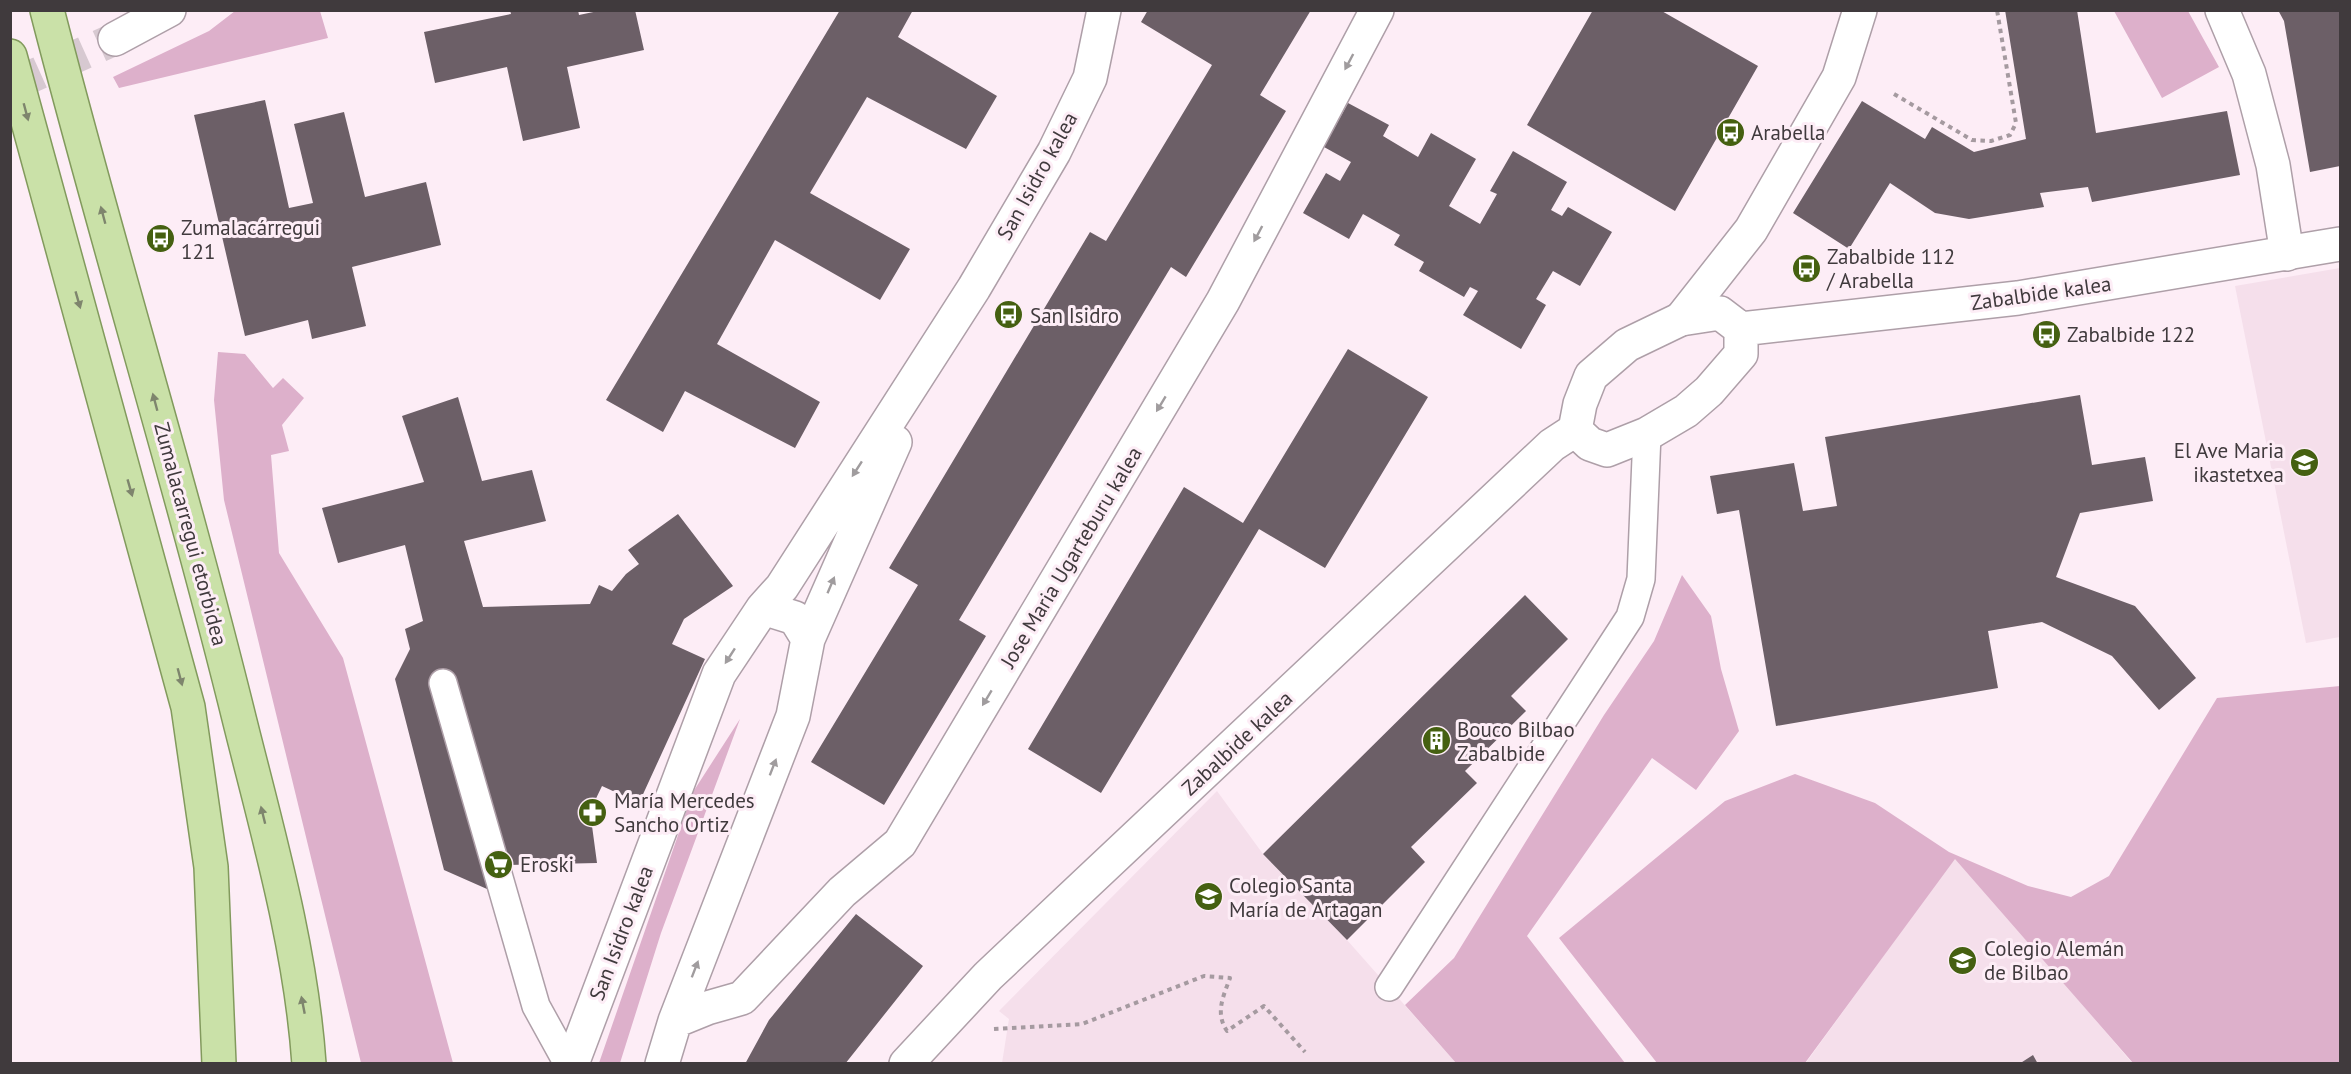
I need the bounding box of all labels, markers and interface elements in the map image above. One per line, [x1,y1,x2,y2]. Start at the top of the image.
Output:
one-way arrow [1344,54,1354,71]
one-way arrow [21,103,31,121]
street label: San Isidro kalea [991,107,1083,245]
bus stop icon: Arabella [1714,116,1746,148]
place label: Arabella [1751,119,1826,146]
one-way arrow [98,205,108,224]
place label: Zumalacárregui 121 [181,214,320,265]
bus stop icon: Zumalacárregui 121 [144,223,176,255]
one-way arrow [1253,226,1263,243]
place label: Zabalbide 112 / Arabella [1826,243,1955,294]
bus stop icon: Zabalbide 112 / Arabella [1790,252,1822,284]
street label: Zabalbide kalea [1969,270,2113,316]
one-way arrow [74,291,83,309]
bus stop icon: San Isidro [993,299,1025,331]
place label: San Isidro [1030,302,1119,329]
bus stop icon: Zabalbide 122 [2030,318,2062,350]
place label: Zabalbide 122 [2067,321,2195,348]
one-way arrow [150,393,159,411]
one-way arrow [1156,396,1167,412]
street label: Zumalacarregui etorbidea [148,419,234,649]
place label: El Ave Maria ikastetxea [2174,437,2284,488]
street label: Jose Maria Ugarteburu kalea [994,441,1148,673]
school or university icon: El Ave Maria ikastetxea [2289,446,2321,478]
one-way arrow [852,461,863,477]
one-way arrow [126,479,135,497]
one-way arrow [826,576,836,594]
one-way arrow [724,648,736,664]
one-way arrow [176,667,186,686]
street label: Zabalbide kalea [1176,685,1298,801]
one-way arrow [981,690,992,706]
place label: Bouco Bilbao Zabalbide [1457,716,1575,767]
building icon: Bouco Bilbao Zabalbide [1420,725,1452,757]
one-way arrow [769,758,778,776]
place label: María Mercedes Sancho Ortiz [614,787,755,838]
pharmacy icon: María Mercedes Sancho Ortiz [577,796,609,828]
one-way arrow [258,805,268,824]
supermarket icon: Eroski [483,848,515,880]
place label: Eroski [520,851,574,878]
street label: San Isidro kalea [583,862,659,1004]
place label: Colegio Santa María de Artagan [1229,872,1383,923]
school or university icon: Colegio Santa María de Artagan [1192,881,1224,913]
place label: Colegio Alemán de Bilbao [1984,935,2124,986]
school or university icon: Colegio Alemán de Bilbao [1947,944,1979,976]
one-way arrow [690,959,700,977]
one-way arrow [298,996,307,1015]

